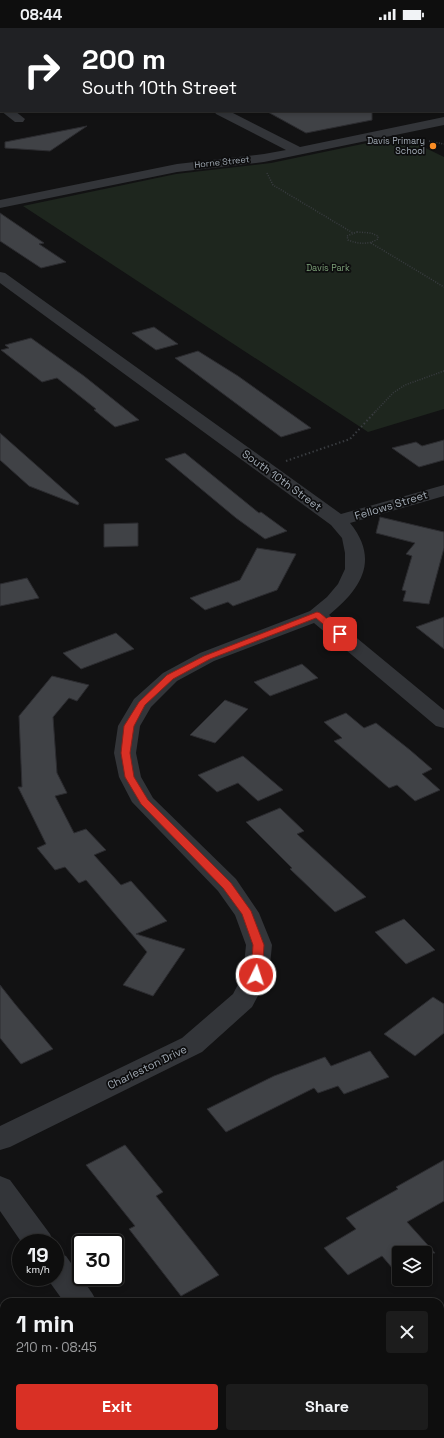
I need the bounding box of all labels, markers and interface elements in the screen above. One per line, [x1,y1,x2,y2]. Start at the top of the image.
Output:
text: 08:44 [20,5,62,24]
text: 200 m [82,41,166,77]
icon: right [16,44,68,96]
text: South 10th Street [82,76,237,99]
place label: Davis Primary School [367,135,425,157]
marker: Davis Primary School [428,141,438,151]
street label: Horne Street [194,153,250,171]
park label: Davis Park [306,262,350,274]
street label: South 10th Street [240,446,324,514]
street label: Fellows Street [353,487,429,523]
pin [323,617,357,651]
icon: arrive [329,623,351,645]
position arrow [235,954,277,996]
street label: Charleston Drive [105,1042,189,1092]
speed limit sign: 30 [72,1234,124,1286]
text: 19 [27,1242,49,1268]
map controls [392,1246,432,1286]
button: layers [392,1246,432,1286]
text: km/h [26,1263,50,1276]
text: 1 min [16,1308,75,1339]
button: close [386,1311,428,1353]
text: 210 m · 08:45 [16,1339,97,1356]
button: Exit [16,1384,218,1430]
button: Share [226,1384,428,1430]

